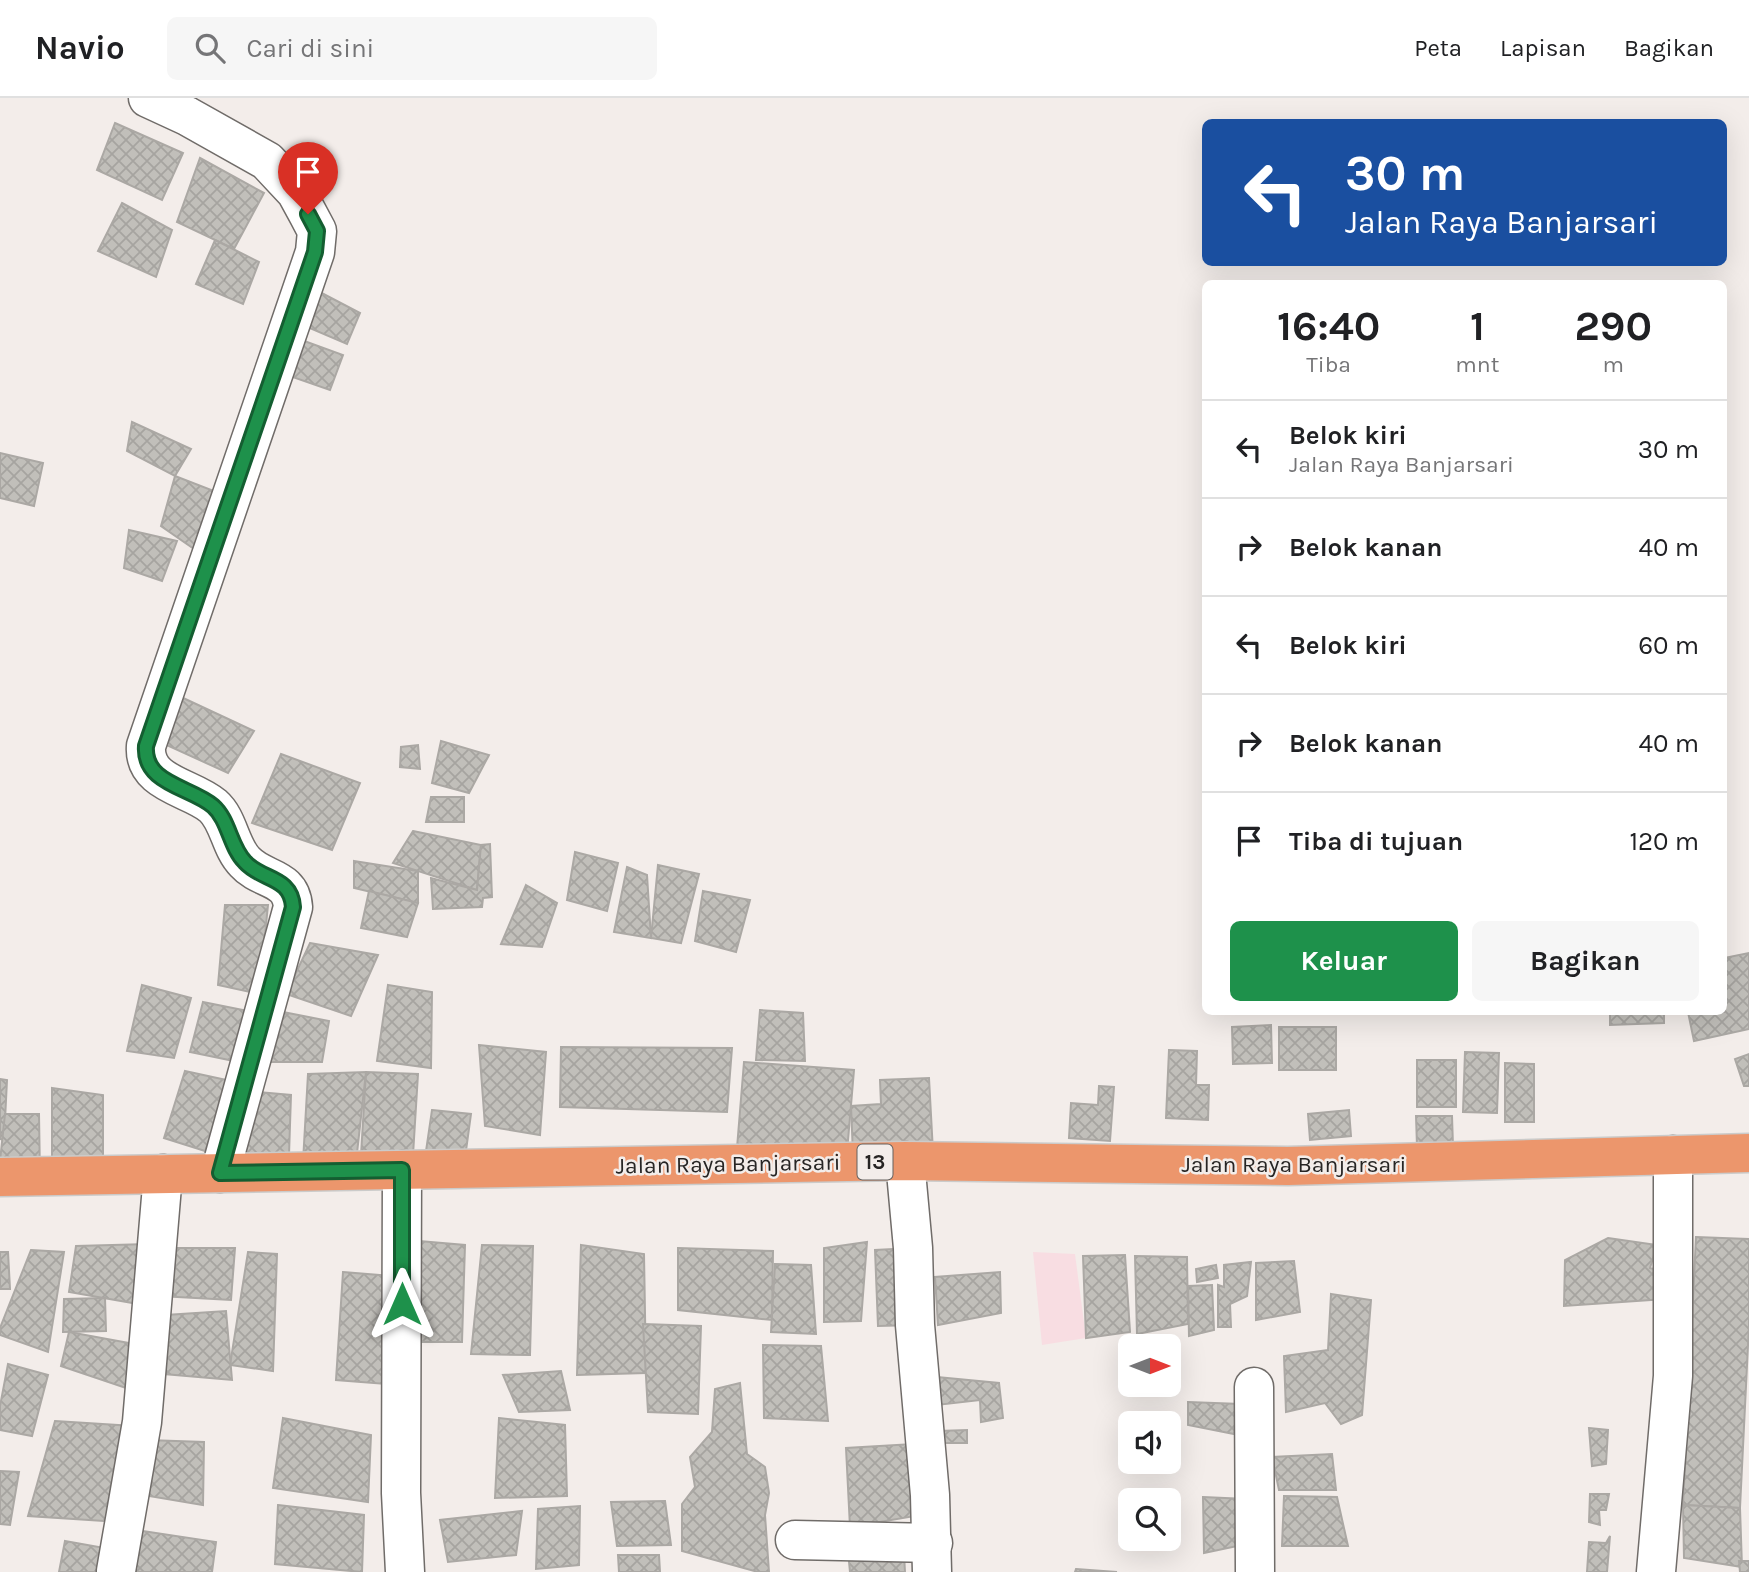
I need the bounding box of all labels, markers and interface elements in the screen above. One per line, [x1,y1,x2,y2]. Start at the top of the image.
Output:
search box [167,17,657,80]
text: Navio [35,29,125,67]
icon: search [191,29,229,67]
text: Cari di sini [247,33,374,64]
text: Peta [1414,34,1462,62]
text: Lapisan [1500,34,1586,62]
text: Bagikan [1624,34,1714,62]
pin [278,142,338,214]
text: 30 m [1345,145,1465,202]
icon: left [1230,147,1321,238]
icon: arrive [289,153,327,191]
text: Jalan Raya Banjarsari [1345,204,1658,241]
text: 16:40 [1277,301,1380,351]
text: 1 [1470,301,1485,351]
text: 290 [1574,301,1652,351]
text: Tiba [1306,351,1351,378]
text: mnt [1455,351,1499,378]
text: m [1602,351,1624,378]
text: Belok kiri [1289,420,1407,451]
icon: left [1230,430,1268,468]
text: 30 m [1638,434,1699,465]
text: Jalan Raya Banjarsari [1289,451,1514,478]
icon: right [1230,528,1268,566]
text: Belok kanan [1289,532,1442,563]
text: 40 m [1639,532,1699,563]
icon: left [1230,626,1268,664]
text: Belok kiri [1289,630,1407,661]
text: 60 m [1638,630,1699,661]
icon: right [1230,724,1268,762]
text: Belok kanan [1289,728,1442,759]
text: 40 m [1639,728,1699,759]
icon: arrive [1230,822,1268,860]
text: Tiba di tujuan [1289,826,1463,857]
text: 120 m [1629,826,1699,857]
button: Keluar [1230,921,1458,1001]
button: Bagikan [1472,921,1699,1001]
road number: 13 [858,1144,892,1180]
street label: Jalan Raya Banjarsari [615,1149,841,1179]
street label: Jalan Raya Banjarsari [1182,1151,1406,1178]
position arrow [365,1267,439,1341]
north arrow [1118,1334,1181,1396]
map controls [1118,1334,1181,1551]
button: sound [1118,1411,1181,1474]
button: search [1118,1488,1181,1551]

